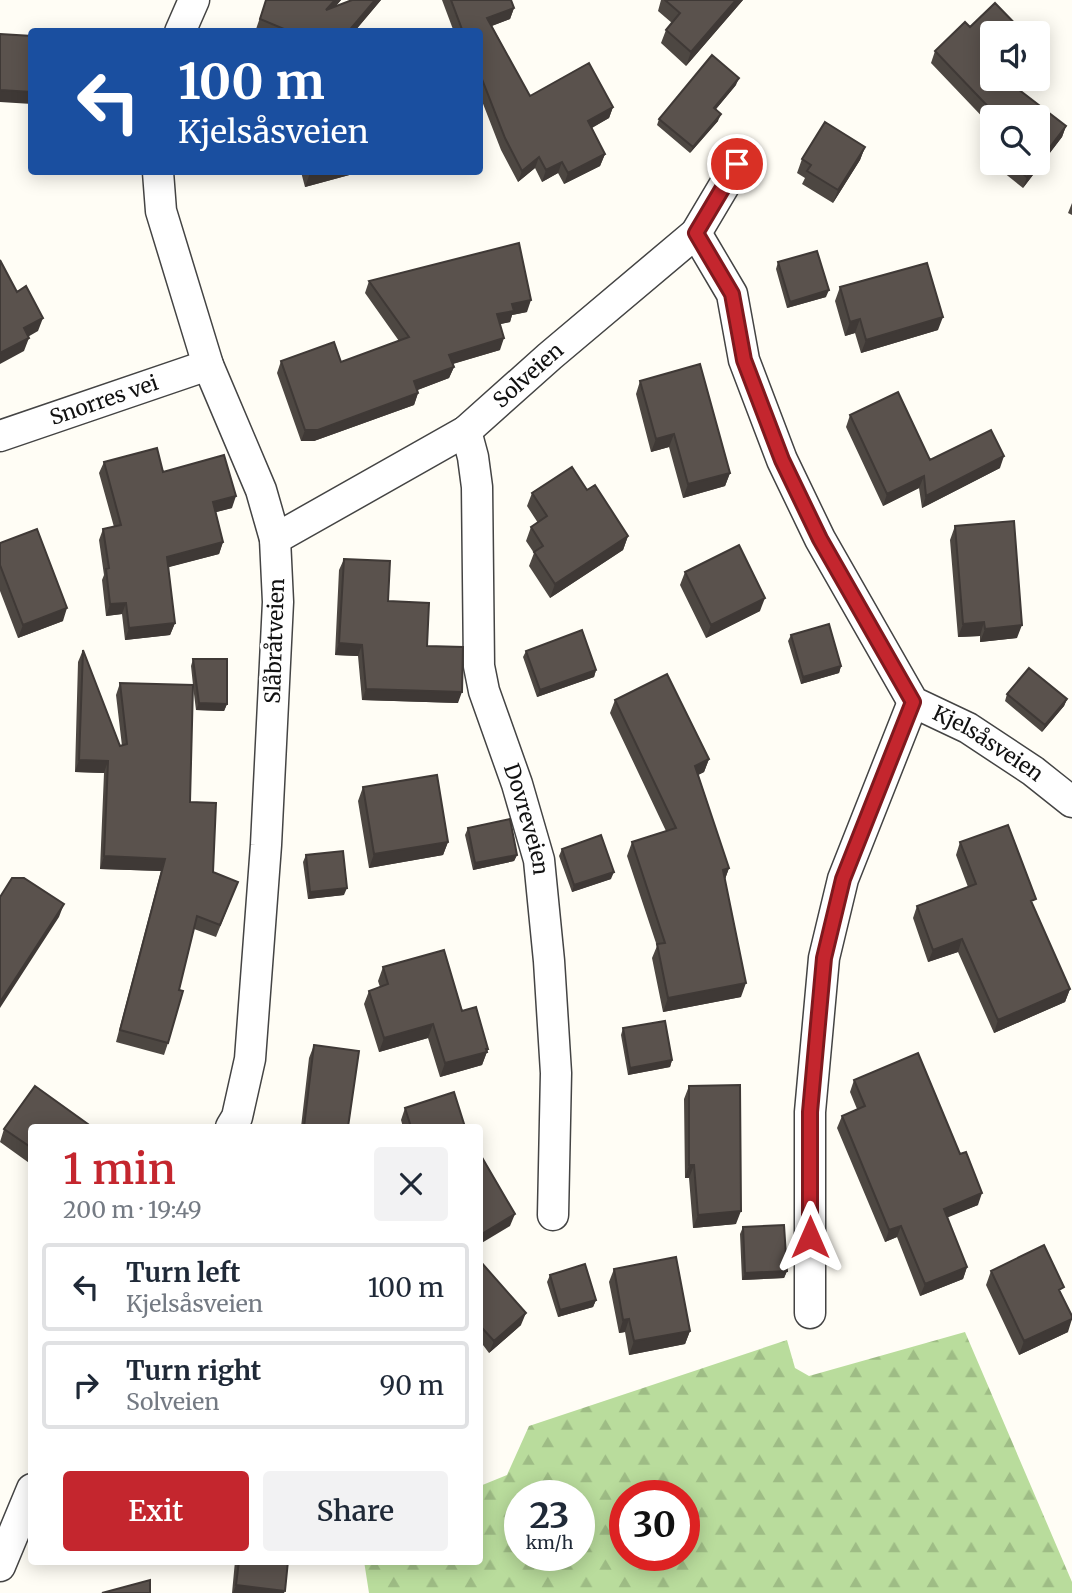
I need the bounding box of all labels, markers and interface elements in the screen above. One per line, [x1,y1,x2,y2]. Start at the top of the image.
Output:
map controls [980,21,1050,175]
button: sound [980,21,1050,91]
text: 100 m [178,51,325,112]
icon: left [63,56,154,147]
button: search [980,105,1050,175]
text: Kjelsåsveien [178,112,369,152]
pin [707,134,767,194]
icon: arrive [718,145,756,183]
street label: Solveien [487,336,569,413]
street label: Snorres vei [46,369,162,431]
street label: Slåbråtveien [259,578,290,704]
street label: Kjelsåsveien [928,699,1049,787]
street label: Dovreveien [498,760,554,876]
text: 1 min [63,1143,176,1195]
button: close [374,1147,448,1221]
text: 200 m · 19:49 [63,1195,202,1224]
position arrow [773,1200,847,1274]
text: Turn left [126,1256,240,1289]
icon: left [67,1268,105,1306]
text: 100 m [368,1271,444,1304]
text: Kjelsåsveien [126,1289,263,1318]
text: Turn right [126,1354,261,1387]
icon: right [67,1366,105,1404]
text: 90 m [380,1369,444,1402]
text: Solveien [126,1387,219,1416]
button: Exit [63,1471,249,1551]
button: Share [263,1471,448,1551]
speed limit sign: 30 [609,1480,700,1571]
text: 23 [530,1494,569,1538]
text: km/h [526,1531,573,1554]

